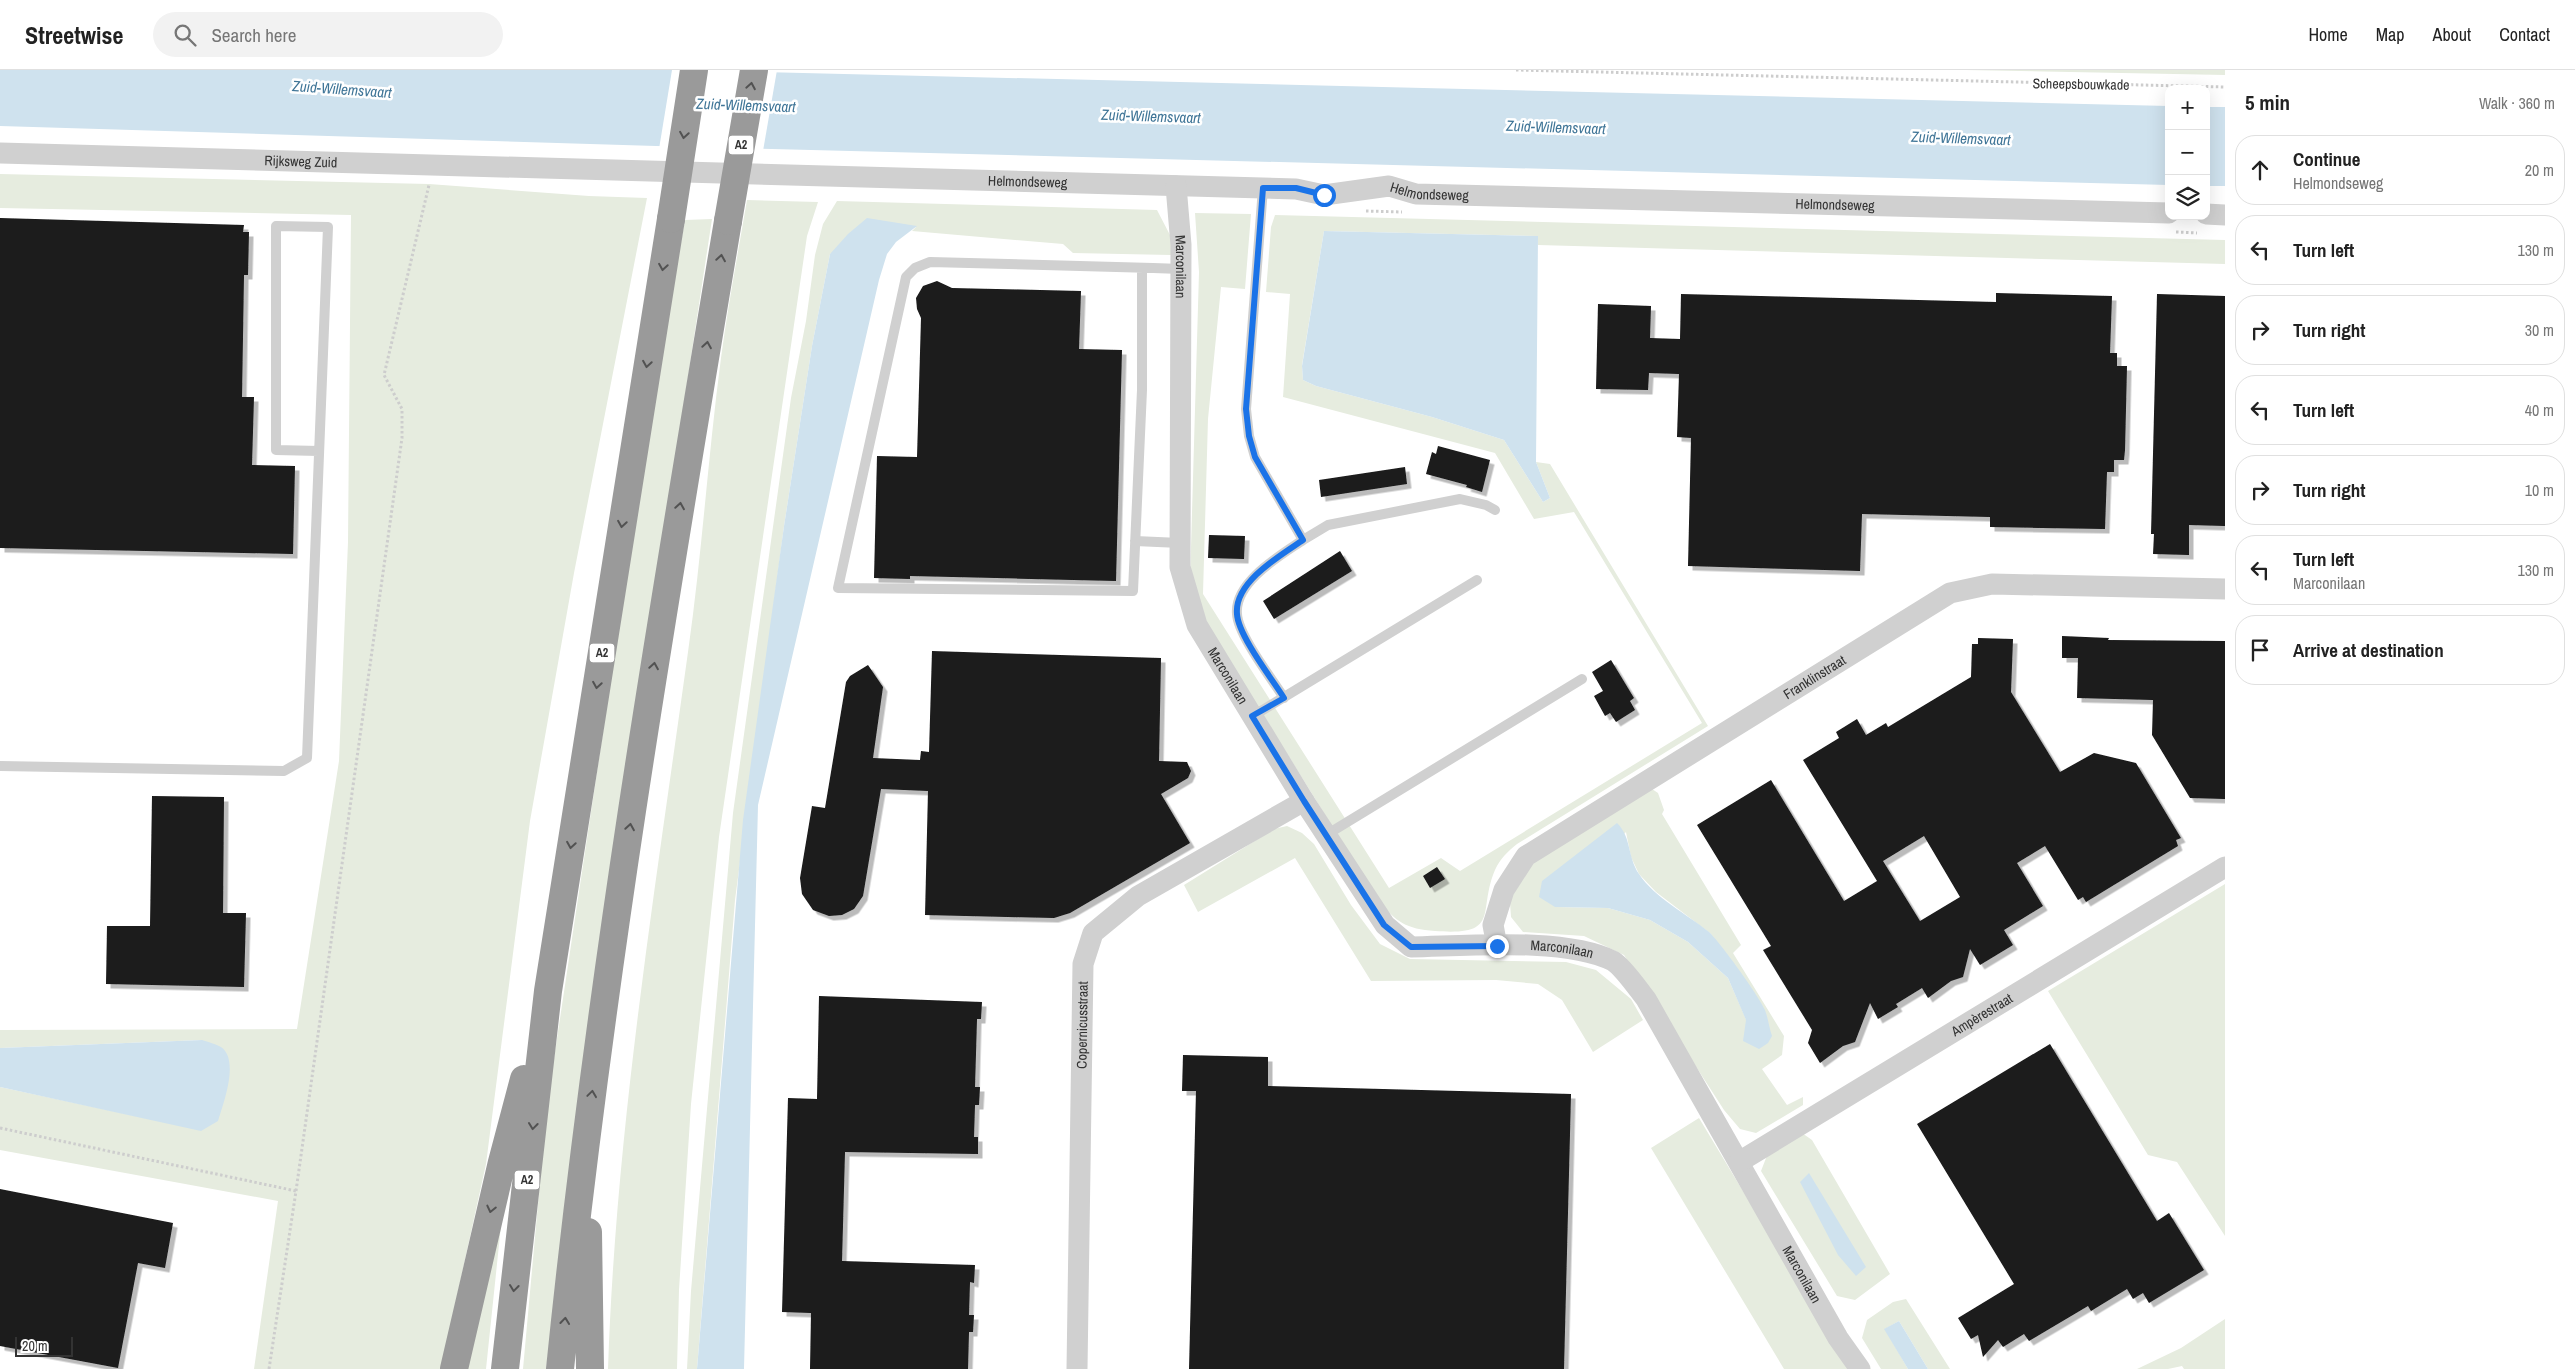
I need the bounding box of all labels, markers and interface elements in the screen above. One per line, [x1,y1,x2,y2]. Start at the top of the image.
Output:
search box [153,12,503,57]
text: Streetwise [25,19,123,51]
icon: search [171,21,199,49]
text: Search here [211,22,296,48]
text: Home [2308,22,2348,47]
text: Map [2376,22,2405,47]
text: About [2433,22,2471,47]
text: Contact [2499,22,2550,47]
street label: Scheepsbouwkade [2032,74,2130,94]
water label: Zuid-Willemsvaart [291,75,393,103]
one-way arrow [745,82,755,91]
map controls [2165,85,2210,220]
button: + [2165,85,2210,130]
text: 5 min [2245,88,2290,117]
text: Walk · 360 m [2479,92,2555,114]
water label: Zuid-Willemsvaart [695,93,797,117]
water label: Zuid-Willemsvaart [1100,104,1202,128]
water label: Zuid-Willemsvaart [1505,115,1607,139]
water label: Zuid-Willemsvaart [1910,126,2012,150]
button: − [2165,130,2210,175]
one-way arrow [679,131,689,140]
road number: A2 [728,136,754,154]
text: Continue [2293,146,2361,172]
street label: Rijksweg Zuid [264,151,338,171]
icon: ahead [2246,156,2274,184]
text: 20 m [2525,159,2554,181]
street label: Helmondseweg [988,171,1068,192]
text: Helmondseweg [2293,172,2383,194]
button: layers [2165,175,2210,220]
street label: Helmondseweg [1388,178,1470,204]
route start [1313,184,1336,207]
street label: Helmondseweg [1795,195,1875,215]
street label: Marconilaan [1171,234,1190,298]
icon: left [2246,236,2274,264]
text: Turn left [2293,237,2354,263]
text: 130 m [2518,239,2554,261]
one-way arrow [716,253,726,262]
one-way arrow [658,262,668,271]
icon: right [2246,316,2274,344]
text: Turn right [2293,317,2365,343]
text: 30 m [2525,319,2554,341]
one-way arrow [701,341,711,350]
one-way arrow [643,360,653,368]
icon: left [2246,396,2274,424]
text: Turn left [2293,397,2354,423]
text: 40 m [2525,399,2554,421]
icon: right [2246,476,2274,504]
text: Turn right [2293,477,2365,503]
text: 10 m [2525,479,2554,501]
one-way arrow [675,501,685,510]
one-way arrow [617,521,628,529]
text: Turn left [2293,546,2354,572]
icon: left [2246,556,2274,584]
text: 130 m [2518,559,2554,581]
text: Marconilaan [2293,572,2365,594]
icon: arrive [2246,636,2274,664]
text: Arrive at destination [2293,637,2444,663]
road number: A2 [590,644,614,662]
street label: Marconilaan [1204,644,1252,707]
street label: Franklinstraat [1780,651,1849,703]
one-way arrow [649,662,659,670]
one-way arrow [592,681,602,689]
one-way arrow [624,822,634,831]
one-way arrow [567,841,577,850]
route end [1486,935,1509,958]
street label: Marconilaan [1530,936,1595,962]
street label: Copernicusstraat [1072,981,1092,1069]
street label: Ampèrestraat [1947,989,2016,1041]
one-way arrow [586,1090,597,1098]
one-way arrow [528,1122,539,1130]
road number: A2 [514,1170,540,1190]
one-way arrow [486,1205,497,1214]
street label: Marconilaan [1779,1243,1825,1306]
one-way arrow [509,1284,520,1292]
one-way arrow [559,1316,570,1324]
scale bar [15,1334,72,1357]
text: 20 m [22,1337,48,1355]

